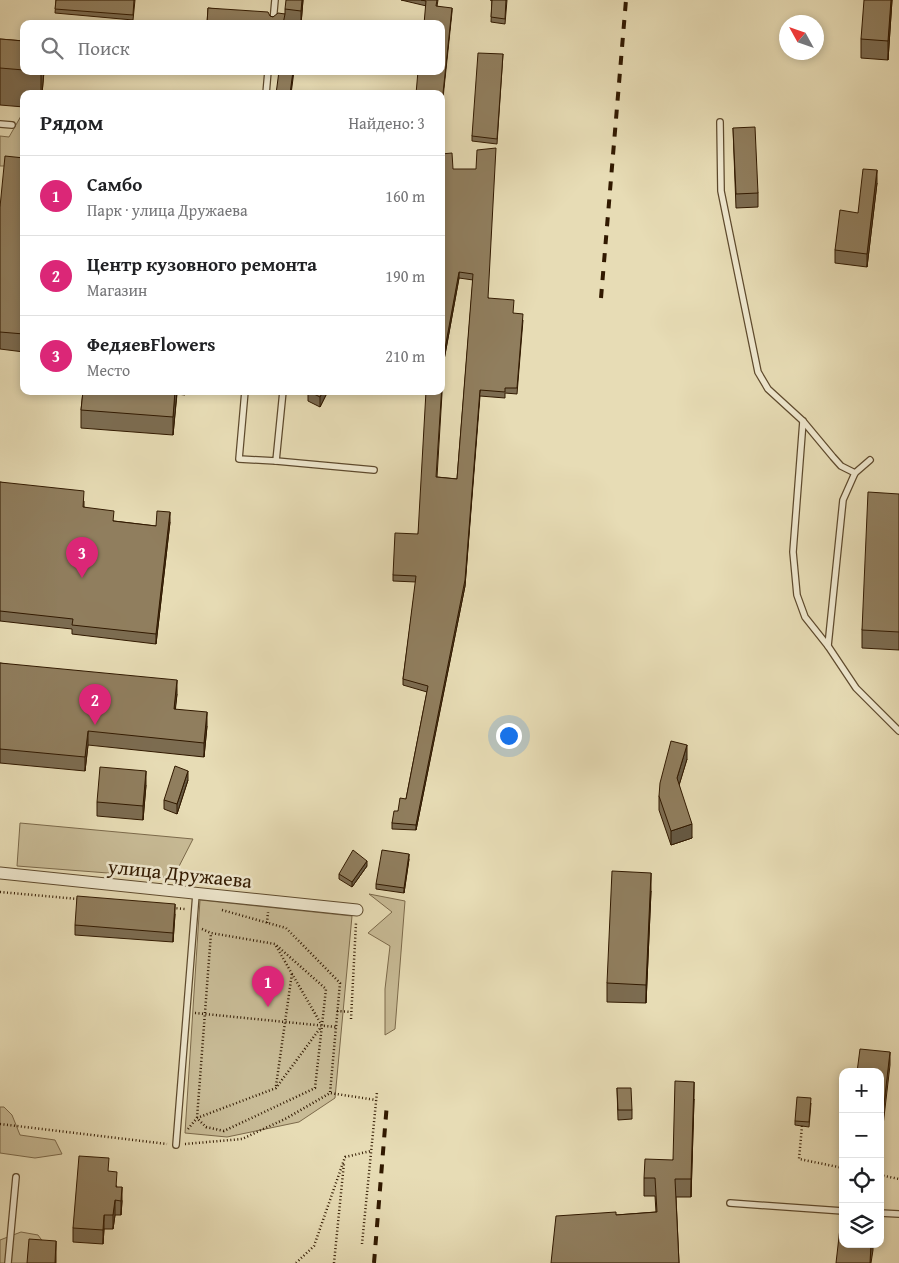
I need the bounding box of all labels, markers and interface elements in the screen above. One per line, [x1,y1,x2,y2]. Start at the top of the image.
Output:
north arrow [779,15,824,60]
search box [20,20,445,75]
icon: search [38,34,66,62]
text: Поиск [78,34,130,62]
text: Рядом [40,107,103,138]
text: Найдено: 3 [348,111,425,135]
text: Самбо [87,170,142,198]
text: 1 [52,184,60,208]
text: 160 m [385,184,425,208]
text: Парк · улица Дружаева [87,198,248,222]
text: Центр кузовного ремонта [87,250,317,278]
text: 2 [52,264,60,288]
text: 190 m [385,264,425,288]
text: Магазин [87,278,147,302]
text: ФедяевFlowers [87,330,216,358]
text: 3 [52,344,60,368]
text: 210 m [385,344,425,368]
text: Место [87,358,130,382]
pin: 3 [66,537,98,578]
pin: 2 [79,684,111,725]
your location [496,723,522,749]
street label: улица Дружаева [105,851,254,895]
pin: 1 [252,966,284,1007]
map controls [839,1068,884,1248]
button: + [839,1068,884,1113]
button: − [839,1113,884,1158]
button: locate [839,1158,884,1203]
button: layers [839,1203,884,1248]

